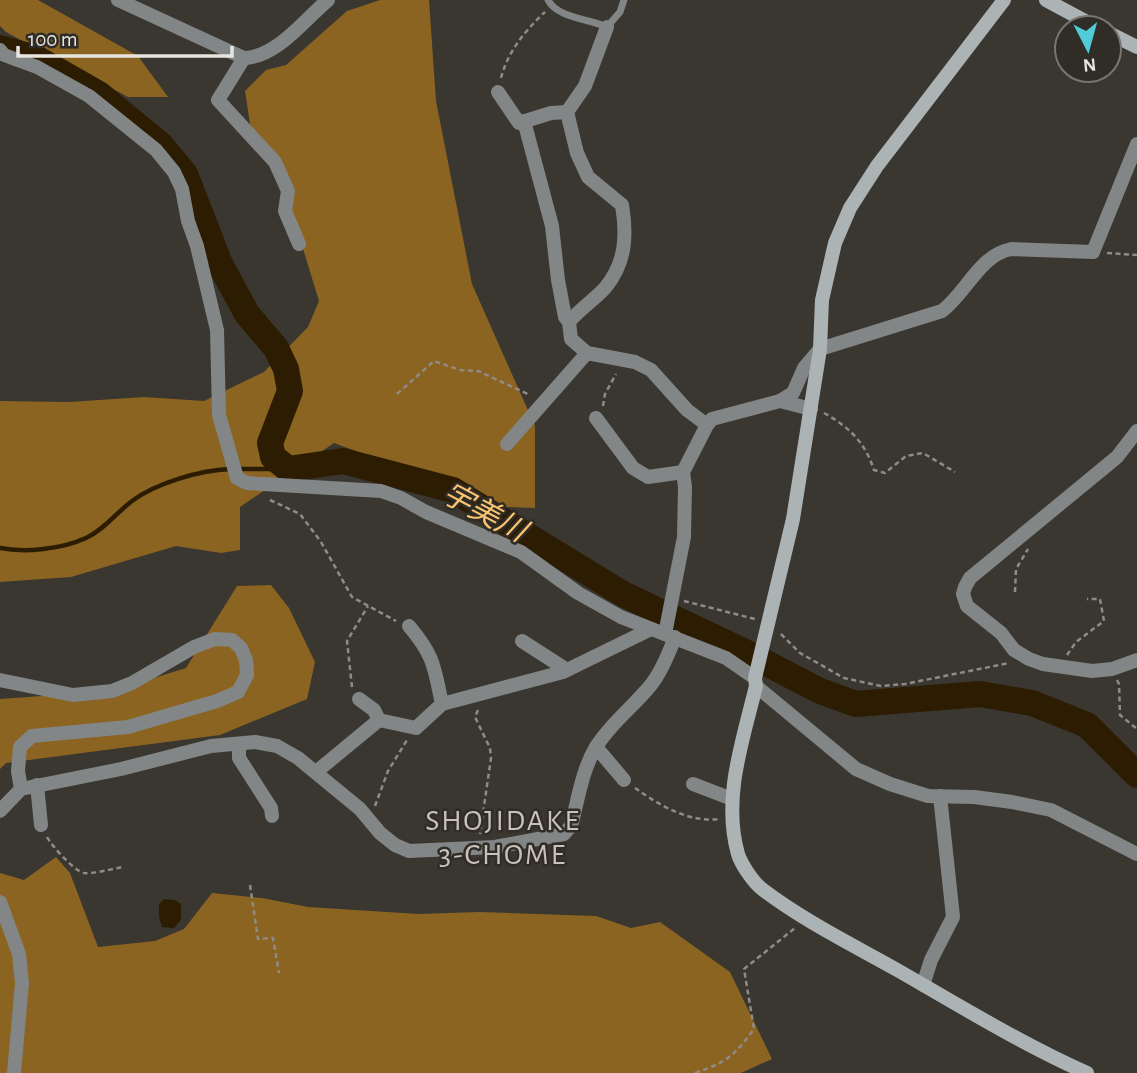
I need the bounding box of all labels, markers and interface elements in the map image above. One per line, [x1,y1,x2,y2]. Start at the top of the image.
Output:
scale bar [18,14,231,58]
north arrow [1053,14,1123,84]
text: 100 m [28,29,78,50]
text: N [1082,54,1097,75]
water label: 宇美川 [437,477,534,549]
district label: SHOJIDAKE 3-CHOME [425,806,581,870]

